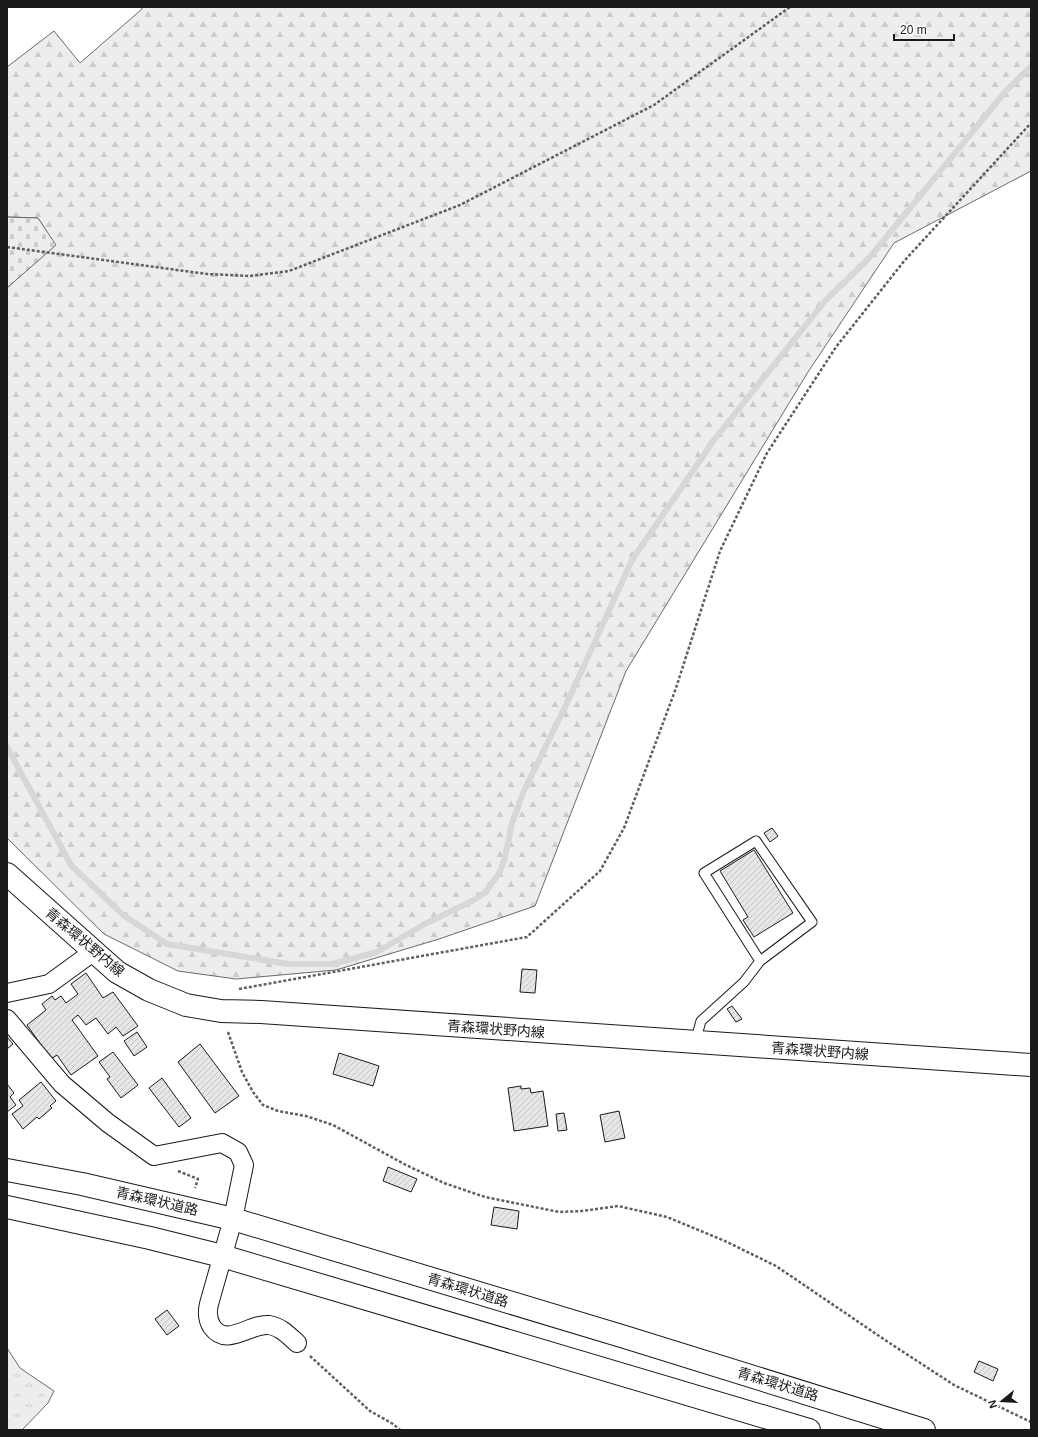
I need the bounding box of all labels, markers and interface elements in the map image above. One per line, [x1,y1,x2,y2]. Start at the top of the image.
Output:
scale bar [894,16,954,42]
text: 20 m [900,23,927,37]
street label: 青森環状野内線 [42,904,128,980]
street label: 青森環状野内線 [447,1018,545,1040]
street label: 青森環状野内線 [771,1040,869,1062]
street label: 青森環状道路 [114,1184,200,1218]
street label: 青森環状道路 [425,1270,511,1310]
street label: 青森環状道路 [735,1364,821,1404]
north arrow [982,1381,1022,1421]
text: N [986,1398,999,1410]

